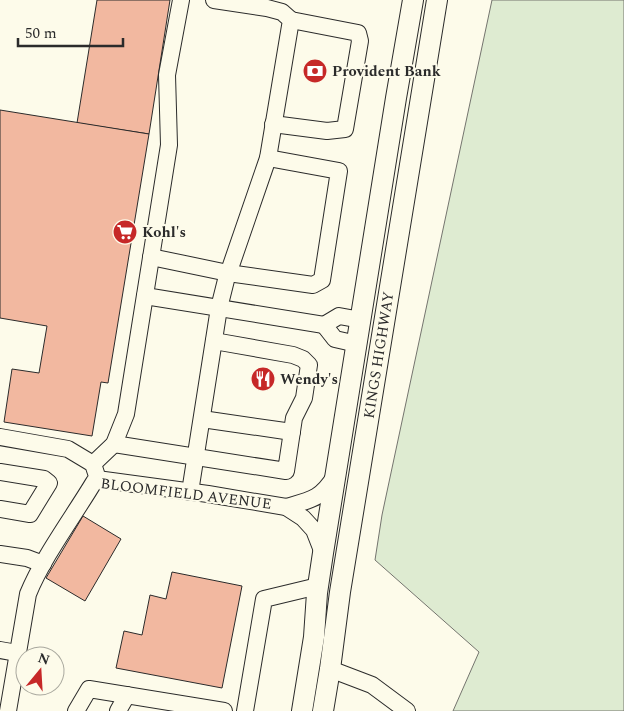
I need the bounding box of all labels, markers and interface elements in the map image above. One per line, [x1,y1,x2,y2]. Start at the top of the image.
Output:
scale bar [18,15,122,47]
text: 50 m [25,22,57,45]
bank icon: Provident Bank [302,58,328,84]
place label: Provident Bank [332,60,441,83]
supermarket icon: Kohl's [112,219,138,245]
place label: Kohl's [142,221,186,244]
street label: KINGS HIGHWAY [358,290,400,420]
restaurant icon: Wendy's [250,366,276,392]
place label: Wendy's [280,368,338,391]
street label: BLOOMFIELD AVENUE [99,472,273,516]
north arrow [15,646,65,696]
text: N [35,647,53,671]

